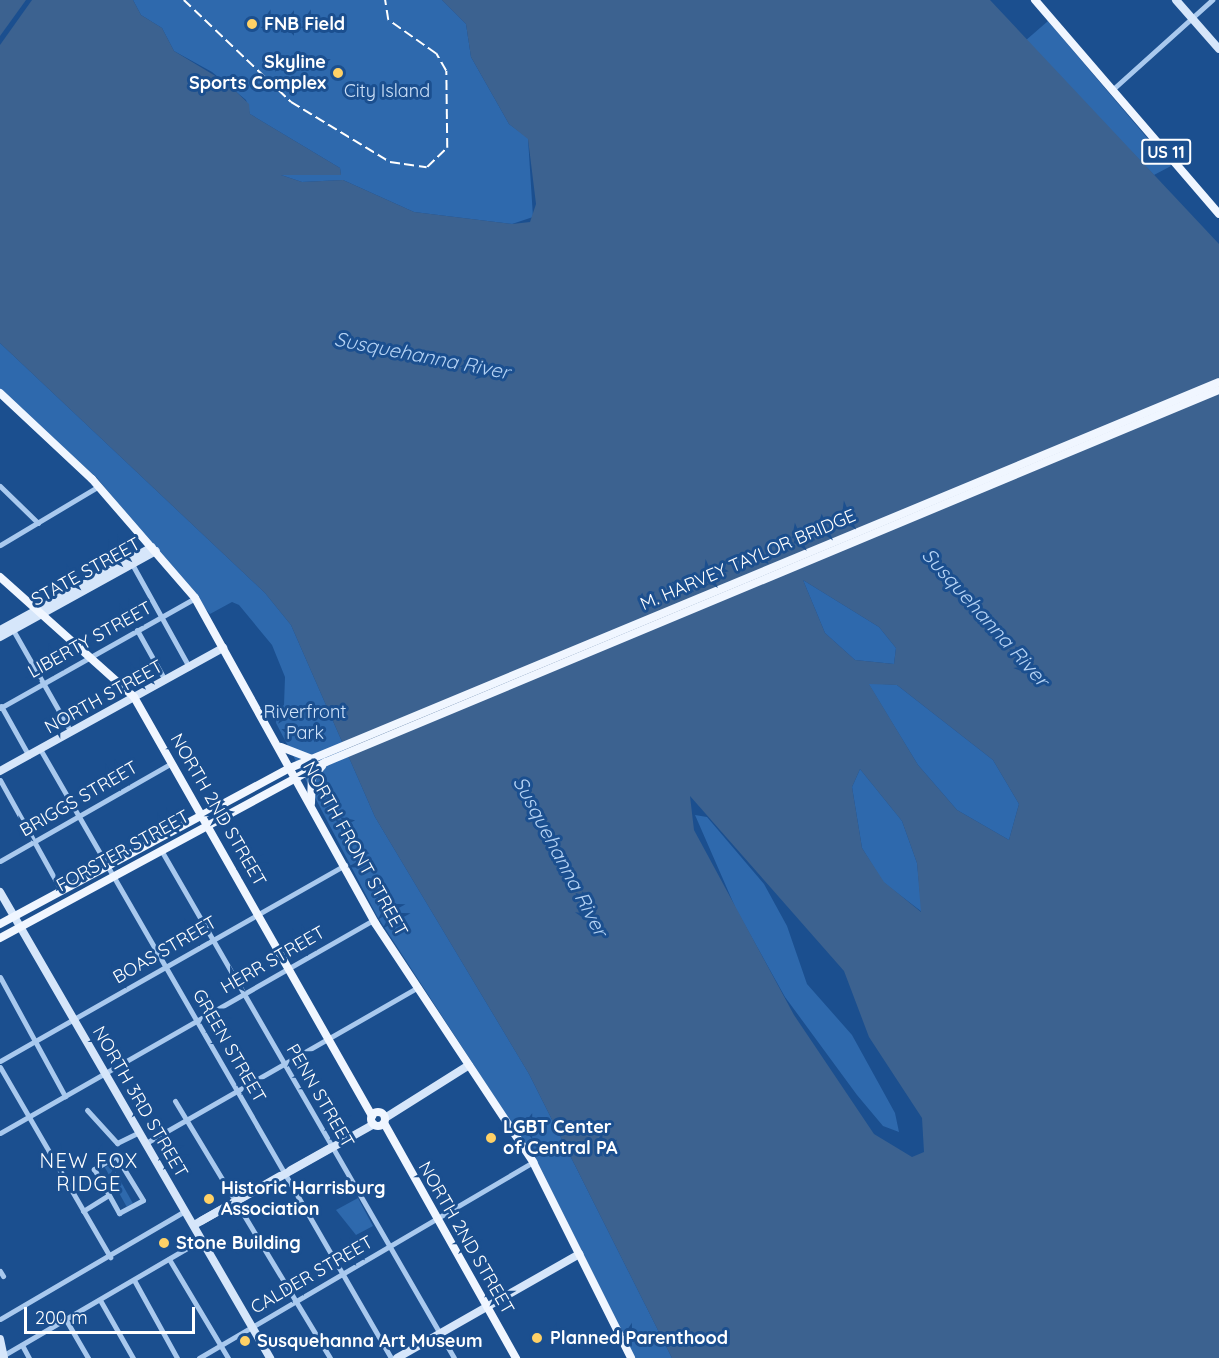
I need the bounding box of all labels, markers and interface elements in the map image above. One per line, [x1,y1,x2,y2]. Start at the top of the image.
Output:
place label: FNB Field [264,13,345,35]
marker: FNB Field [245,17,259,31]
place label: Skyline Sports Complex [189,52,326,94]
marker: Skyline Sports Complex [331,66,345,80]
park label: City Island [344,80,430,102]
road number: US 11 [1140,139,1192,165]
water label: Susquehanna River [332,326,512,384]
street label: M. HARVEY TAYLOR BRIDGE [637,505,859,615]
street label: STATE STREET [28,533,144,611]
water label: Susquehanna River [917,543,1055,691]
street label: LIBERTY STREET [24,597,156,683]
street label: NORTH STREET [41,656,167,738]
park label: Riverfront Park [264,702,346,744]
street label: NORTH 2ND STREET [165,730,271,890]
street label: BRIGGS STREET [16,756,142,842]
street label: NORTH FRONT STREET [298,758,412,940]
water label: Susquehanna River [509,772,613,940]
street label: FORSTER STREET [53,806,193,896]
street label: BOAS STREET [109,912,221,988]
street label: HERR STREET [217,922,329,998]
street label: GREEN STREET [188,985,270,1107]
street label: NORTH 3RD STREET [88,1022,192,1182]
street label: PENN STREET [282,1040,358,1152]
place label: LGBT Center of Central PA [503,1117,618,1160]
marker: LGBT Center of Central PA [484,1131,498,1145]
district label: NEW FOX RIDGE [39,1149,139,1196]
street label: NORTH 2ND STREET [413,1158,519,1318]
place label: Historic Harrisburg Association [221,1178,386,1220]
marker: Historic Harrisburg Association [202,1192,216,1206]
street label: CALDER STREET [247,1231,377,1319]
place label: Stone Building [176,1232,301,1254]
marker: Stone Building [157,1236,171,1250]
scale bar [27,1295,198,1333]
text: 200 m [35,1306,88,1329]
place label: Planned Parenthood [550,1327,728,1349]
marker: Planned Parenthood [528,1329,546,1347]
place label: Susquehanna Art Museum [257,1330,483,1352]
marker: Susquehanna Art Museum [238,1334,252,1348]

